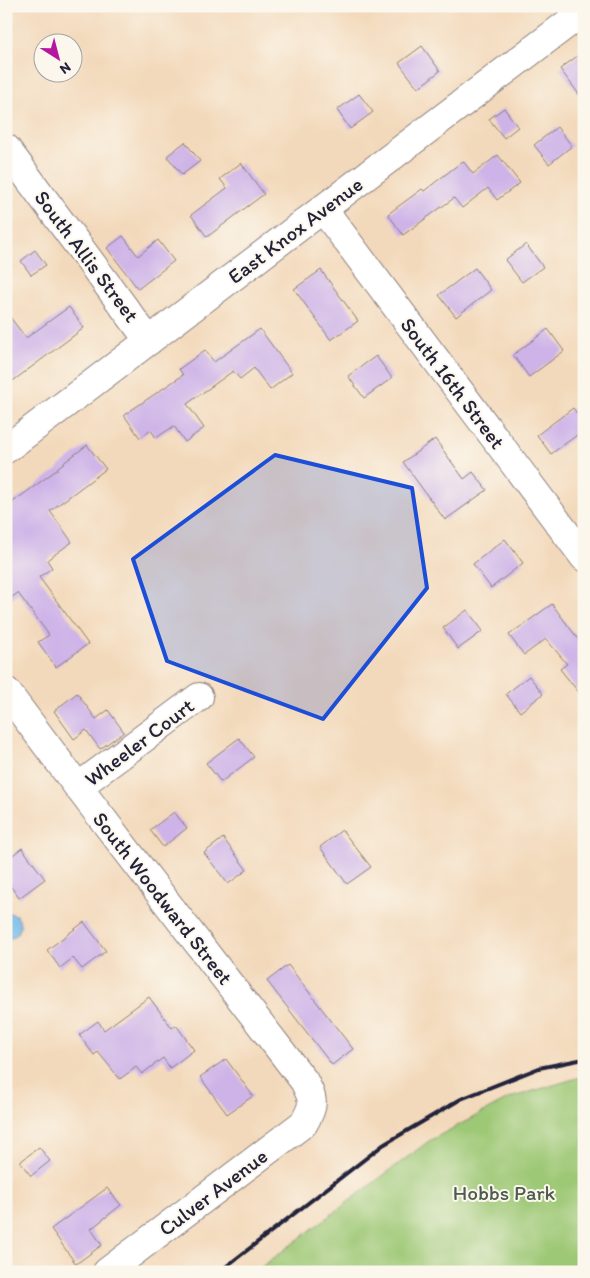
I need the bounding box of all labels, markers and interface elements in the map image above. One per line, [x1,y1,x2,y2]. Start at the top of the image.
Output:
north arrow [32,32,82,82]
text: N [57,58,74,78]
street label: East Knox Avenue [223,171,367,289]
street label: South Allis Street [29,185,145,327]
street label: South 16th Street [395,312,511,454]
street label: Wheeler Court [79,693,199,791]
street label: South Woodward Street [88,807,238,989]
street label: Culver Avenue [154,1143,272,1241]
park label: Hobbs Park [453,1180,556,1205]

